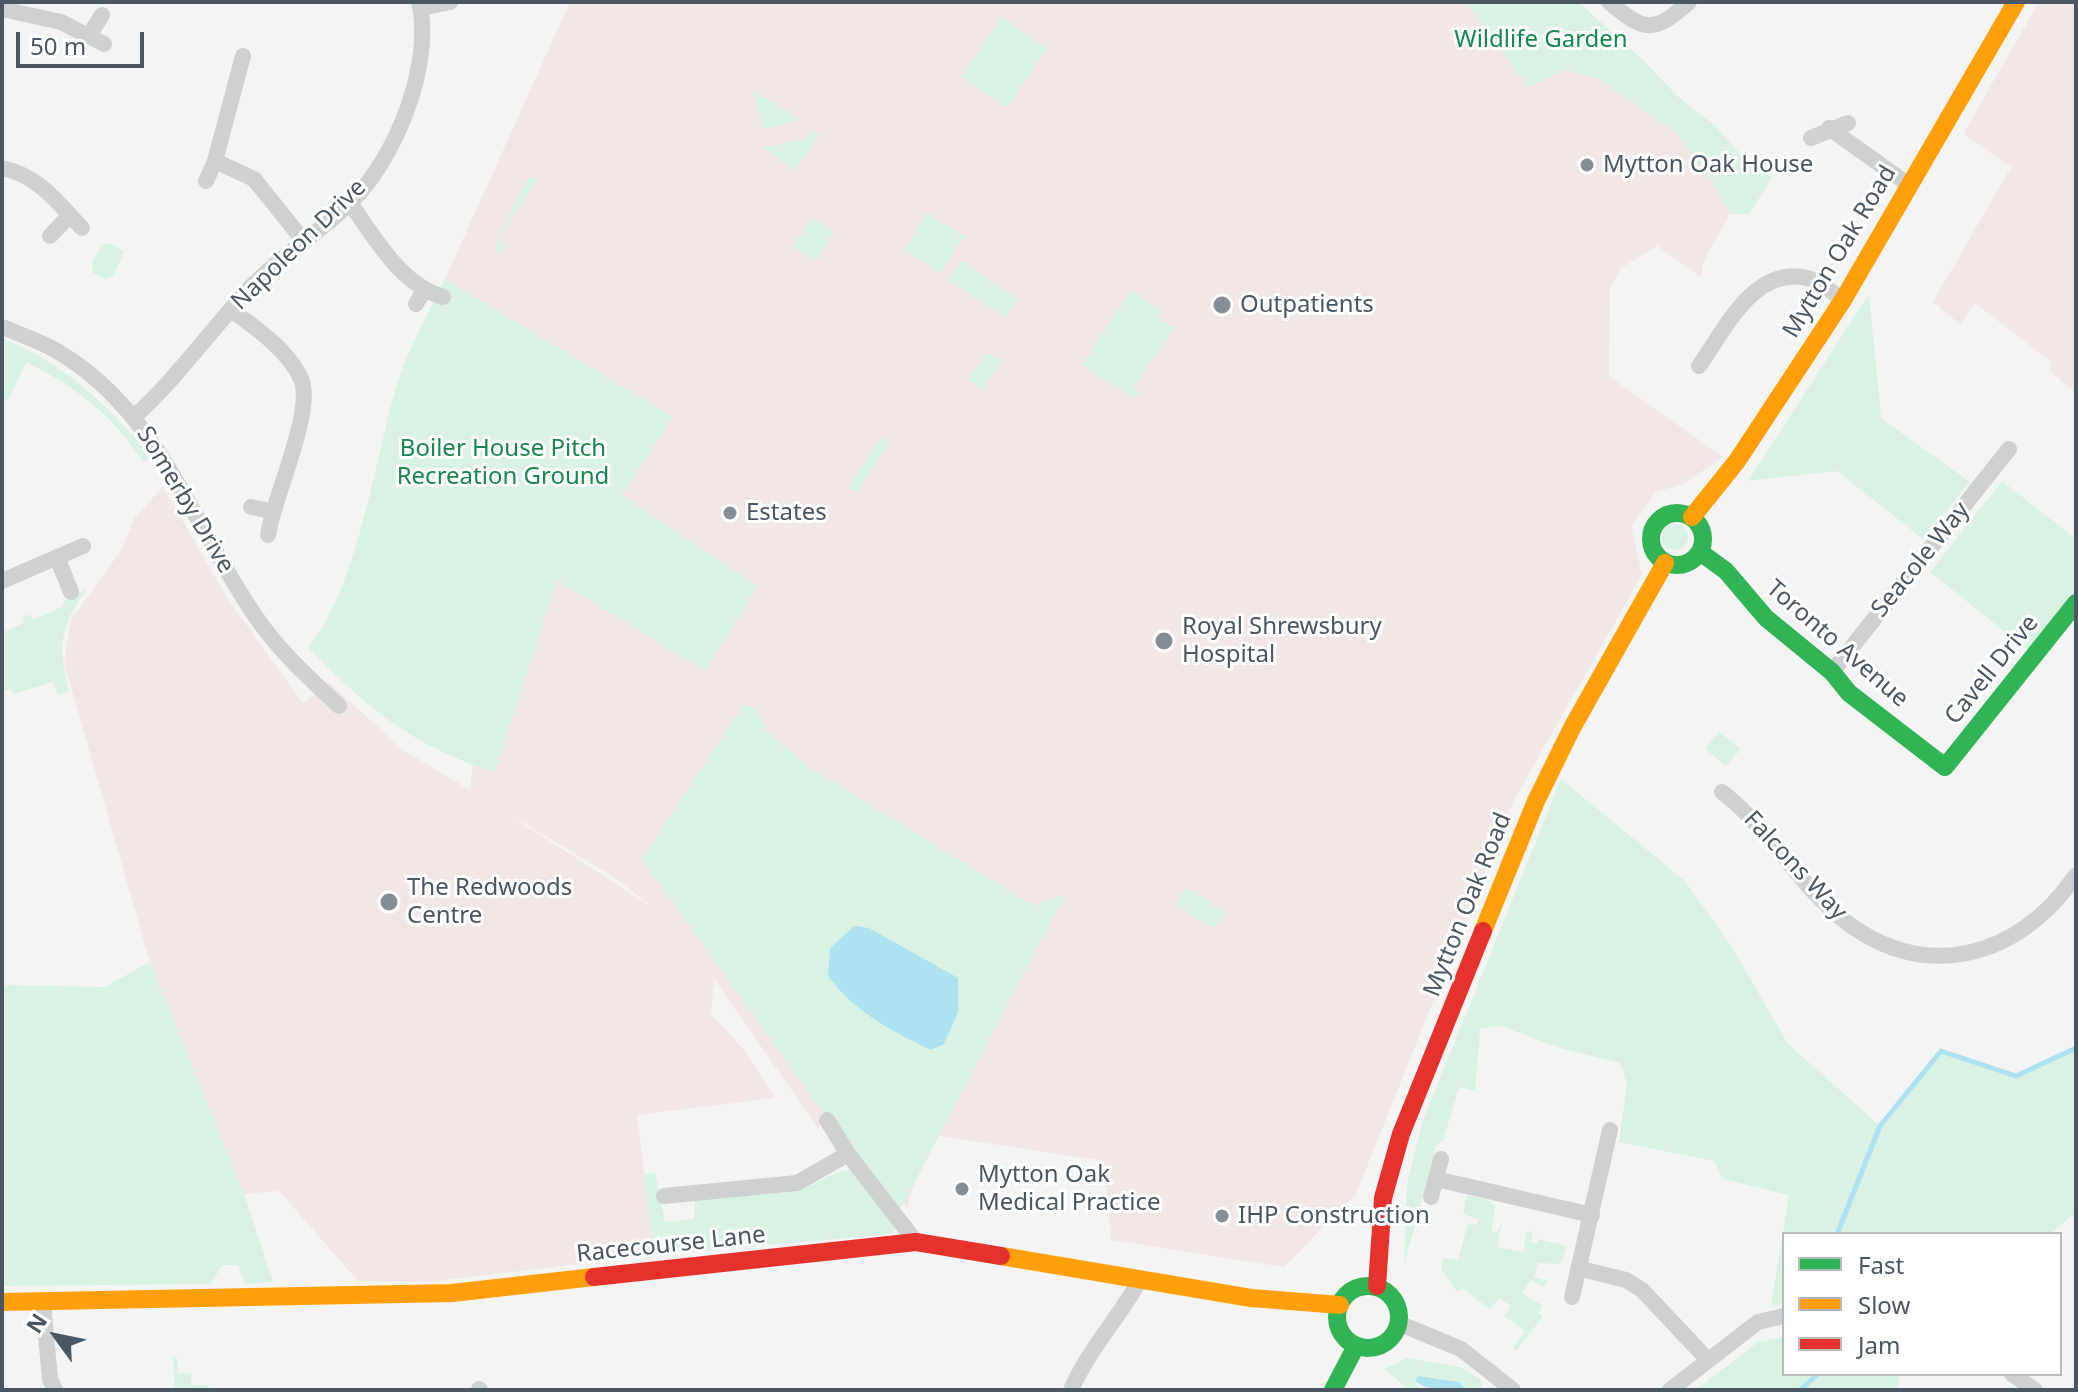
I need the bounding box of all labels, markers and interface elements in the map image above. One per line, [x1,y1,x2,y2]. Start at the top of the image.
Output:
scale bar [20,16,148,66]
park label: Wildlife Garden [1454,26,1628,54]
text: 50 m [30,29,86,62]
place label: Mytton Oak House [1603,151,1813,179]
marker: Mytton Oak House [1578,156,1596,174]
street label: Mytton Oak Road [1777,161,1903,343]
street label: Napoleon Drive [226,174,372,316]
place label: Outpatients [1240,291,1374,319]
marker: Outpatients [1211,294,1233,316]
street label: Somerby Drive [130,422,240,578]
park label: Boiler House Pitch Recreation Ground [397,435,609,491]
street label: Seacole Way [1866,497,1976,623]
place label: Estates [746,499,827,527]
marker: Estates [721,504,739,522]
street label: Toronto Avenue [1760,575,1914,713]
street label: Cavell Drive [1939,610,2045,730]
place label: Royal Shrewsbury Hospital [1182,613,1382,669]
marker: Royal Shrewsbury Hospital [1153,630,1175,652]
street label: Falcons Way [1737,806,1853,926]
street label: Mytton Oak Road [1418,809,1518,1001]
place label: The Redwoods Centre [407,874,572,930]
marker: The Redwoods Centre [378,891,400,913]
place label: Mytton Oak Medical Practice [978,1161,1161,1217]
marker: Mytton Oak Medical Practice [953,1180,971,1198]
place label: IHP Construction [1238,1202,1430,1230]
marker: IHP Construction [1213,1207,1231,1225]
street label: Racecourse Lane [575,1221,767,1269]
legend [1782,1232,2062,1376]
text: Fast [1858,1248,1904,1281]
text: Slow [1858,1288,1910,1321]
north arrow [16,1296,96,1376]
text: N [18,1307,53,1339]
text: Jam [1858,1328,1900,1361]

